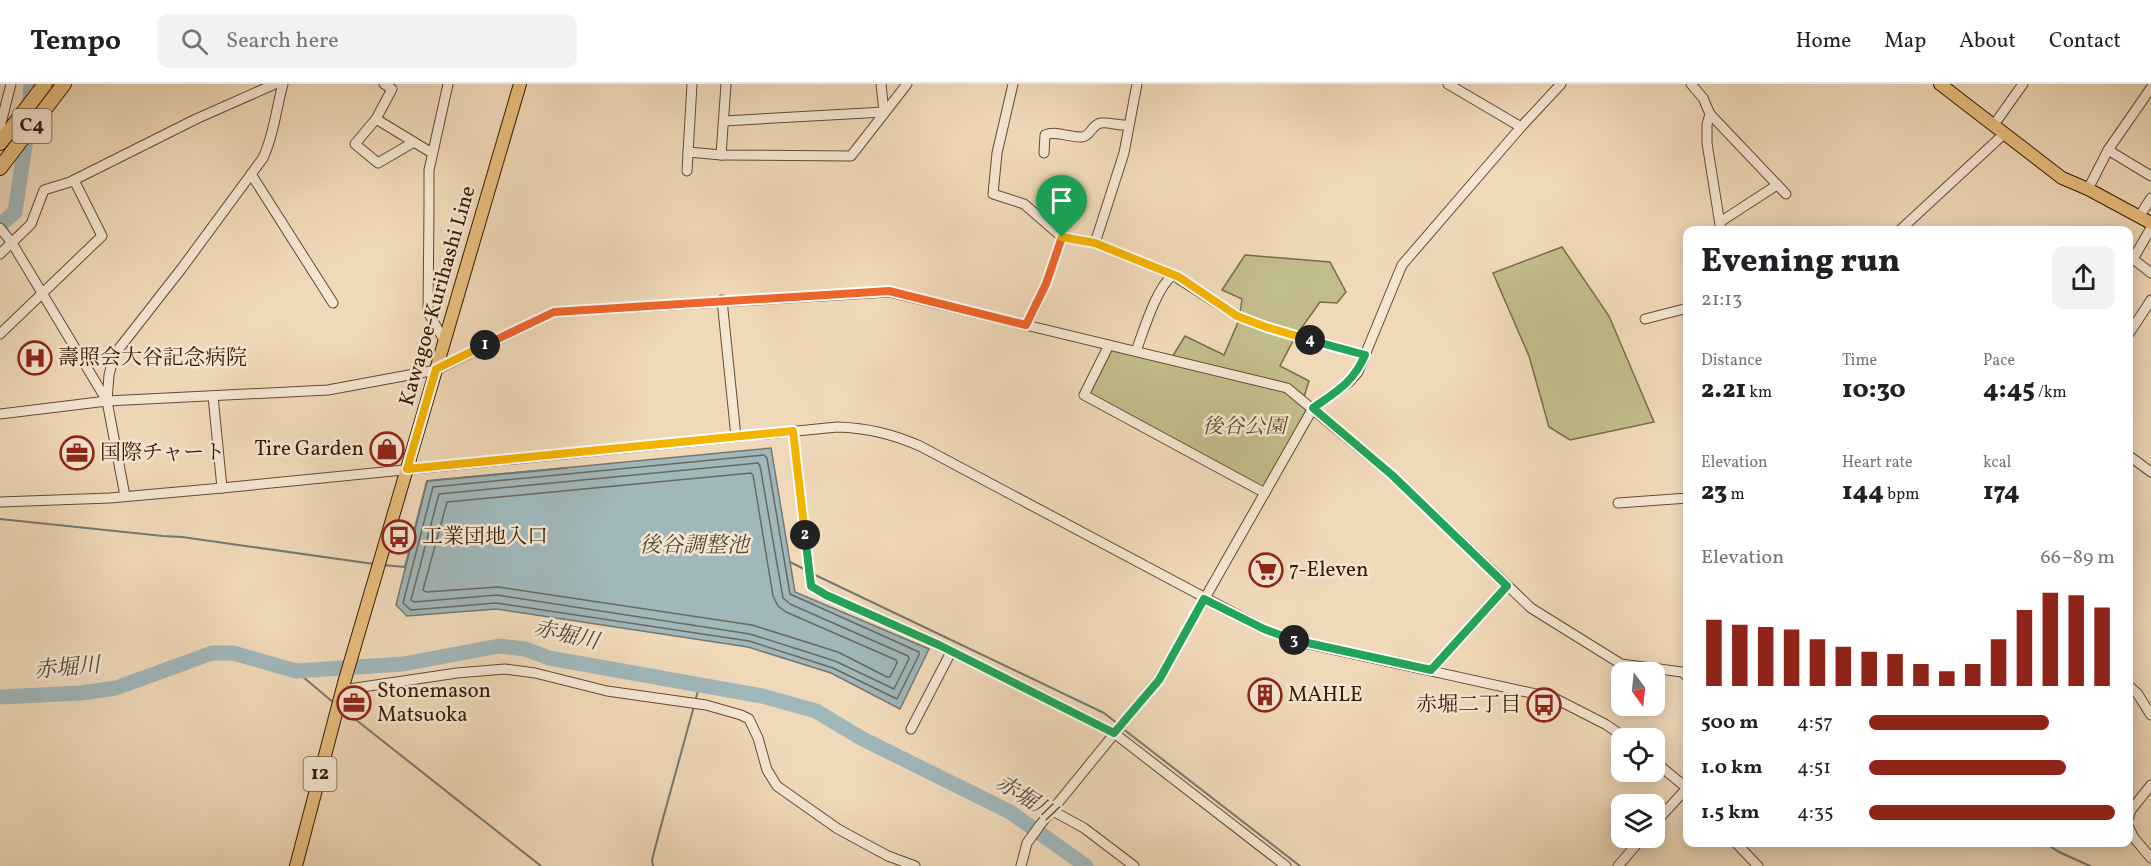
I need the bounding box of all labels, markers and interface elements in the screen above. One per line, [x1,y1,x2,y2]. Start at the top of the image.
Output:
search box [157,14,577,68]
text: Tempo [30,22,121,61]
icon: search [178,25,211,58]
text: Search here [226,26,339,57]
text: Home [1796,27,1851,56]
text: Map [1884,27,1926,56]
text: About [1959,27,2016,56]
text: Contact [2049,27,2121,56]
road number: C4 [12,109,51,143]
pin [1036,175,1087,237]
street label: Kawagoe-Kurihashi Line [393,183,483,409]
icon: arrive [1045,184,1078,217]
text: Evening run [1701,240,1900,286]
button: share [2052,246,2115,309]
text: 21:13 [1701,286,1742,314]
pin: 4 [1295,325,1325,355]
text: 4 [1305,329,1315,351]
pin: 1 [470,330,500,360]
text: 1 [482,334,488,356]
hospital icon: 壽照会大谷記念病院 [17,340,53,376]
place label: 壽照会大谷記念病院 [58,344,247,373]
text: Distance [1701,350,1762,372]
text: Time [1842,350,1877,372]
text: Pace [1983,350,2015,372]
text: 2.21 [1701,372,1746,408]
text: 10:30 [1842,372,1906,408]
text: 4:45 [1983,372,2035,408]
text: km [1746,382,1772,404]
text: /km [2035,382,2067,404]
park label: 後谷公園 [1202,413,1289,442]
shop icon: Tire Garden [369,431,405,467]
office icon: 国際チャート [59,435,95,471]
place label: Tire Garden [255,435,364,464]
place label: 国際チャート [100,439,225,468]
text: Elevation [1701,452,1768,474]
text: Heart rate [1842,452,1913,474]
text: kcal [1983,452,2011,474]
text: 23 [1701,474,1727,510]
text: 144 [1842,474,1884,510]
text: 174 [1983,474,2020,510]
text: m [1727,484,1745,506]
text: bpm [1884,484,1919,506]
bus stop icon: 工業団地入口 [381,519,417,555]
pin: 2 [790,520,820,550]
place label: 工業団地入口 [422,523,548,552]
text: 2 [801,524,809,546]
water label: 後谷調整池 [639,531,752,562]
text: Elevation [1701,544,1784,572]
text: 66–89 m [2041,544,2115,572]
supermarket icon: 7-Eleven [1248,552,1284,588]
place label: 7-Eleven [1289,556,1369,585]
water label: 赤堀川 [530,613,604,659]
pin: 3 [1279,625,1309,655]
text: 3 [1290,629,1298,651]
water label: 赤堀川 [33,651,103,687]
north arrow [1611,662,1665,716]
map controls [1611,662,1665,848]
place label: Stonemason Matsuoka [377,677,491,730]
building icon: MAHLE [1247,677,1283,713]
place label: MAHLE [1288,681,1363,710]
office icon: Stonemason Matsuoka [336,685,372,721]
bus stop icon: 赤堀二丁目 [1526,687,1562,723]
place label: 赤堀二丁目 [1416,691,1521,720]
text: 500 m [1701,709,1759,737]
text: 4:57 [1797,709,1833,737]
button: locate [1611,728,1665,782]
text: 1.0 km [1701,754,1763,782]
text: 4:51 [1797,754,1831,782]
road number: 12 [304,757,336,791]
water label: 赤堀川 [989,768,1063,831]
button: layers [1611,794,1665,848]
text: 1.5 km [1701,799,1760,827]
text: 4:35 [1797,799,1834,827]

